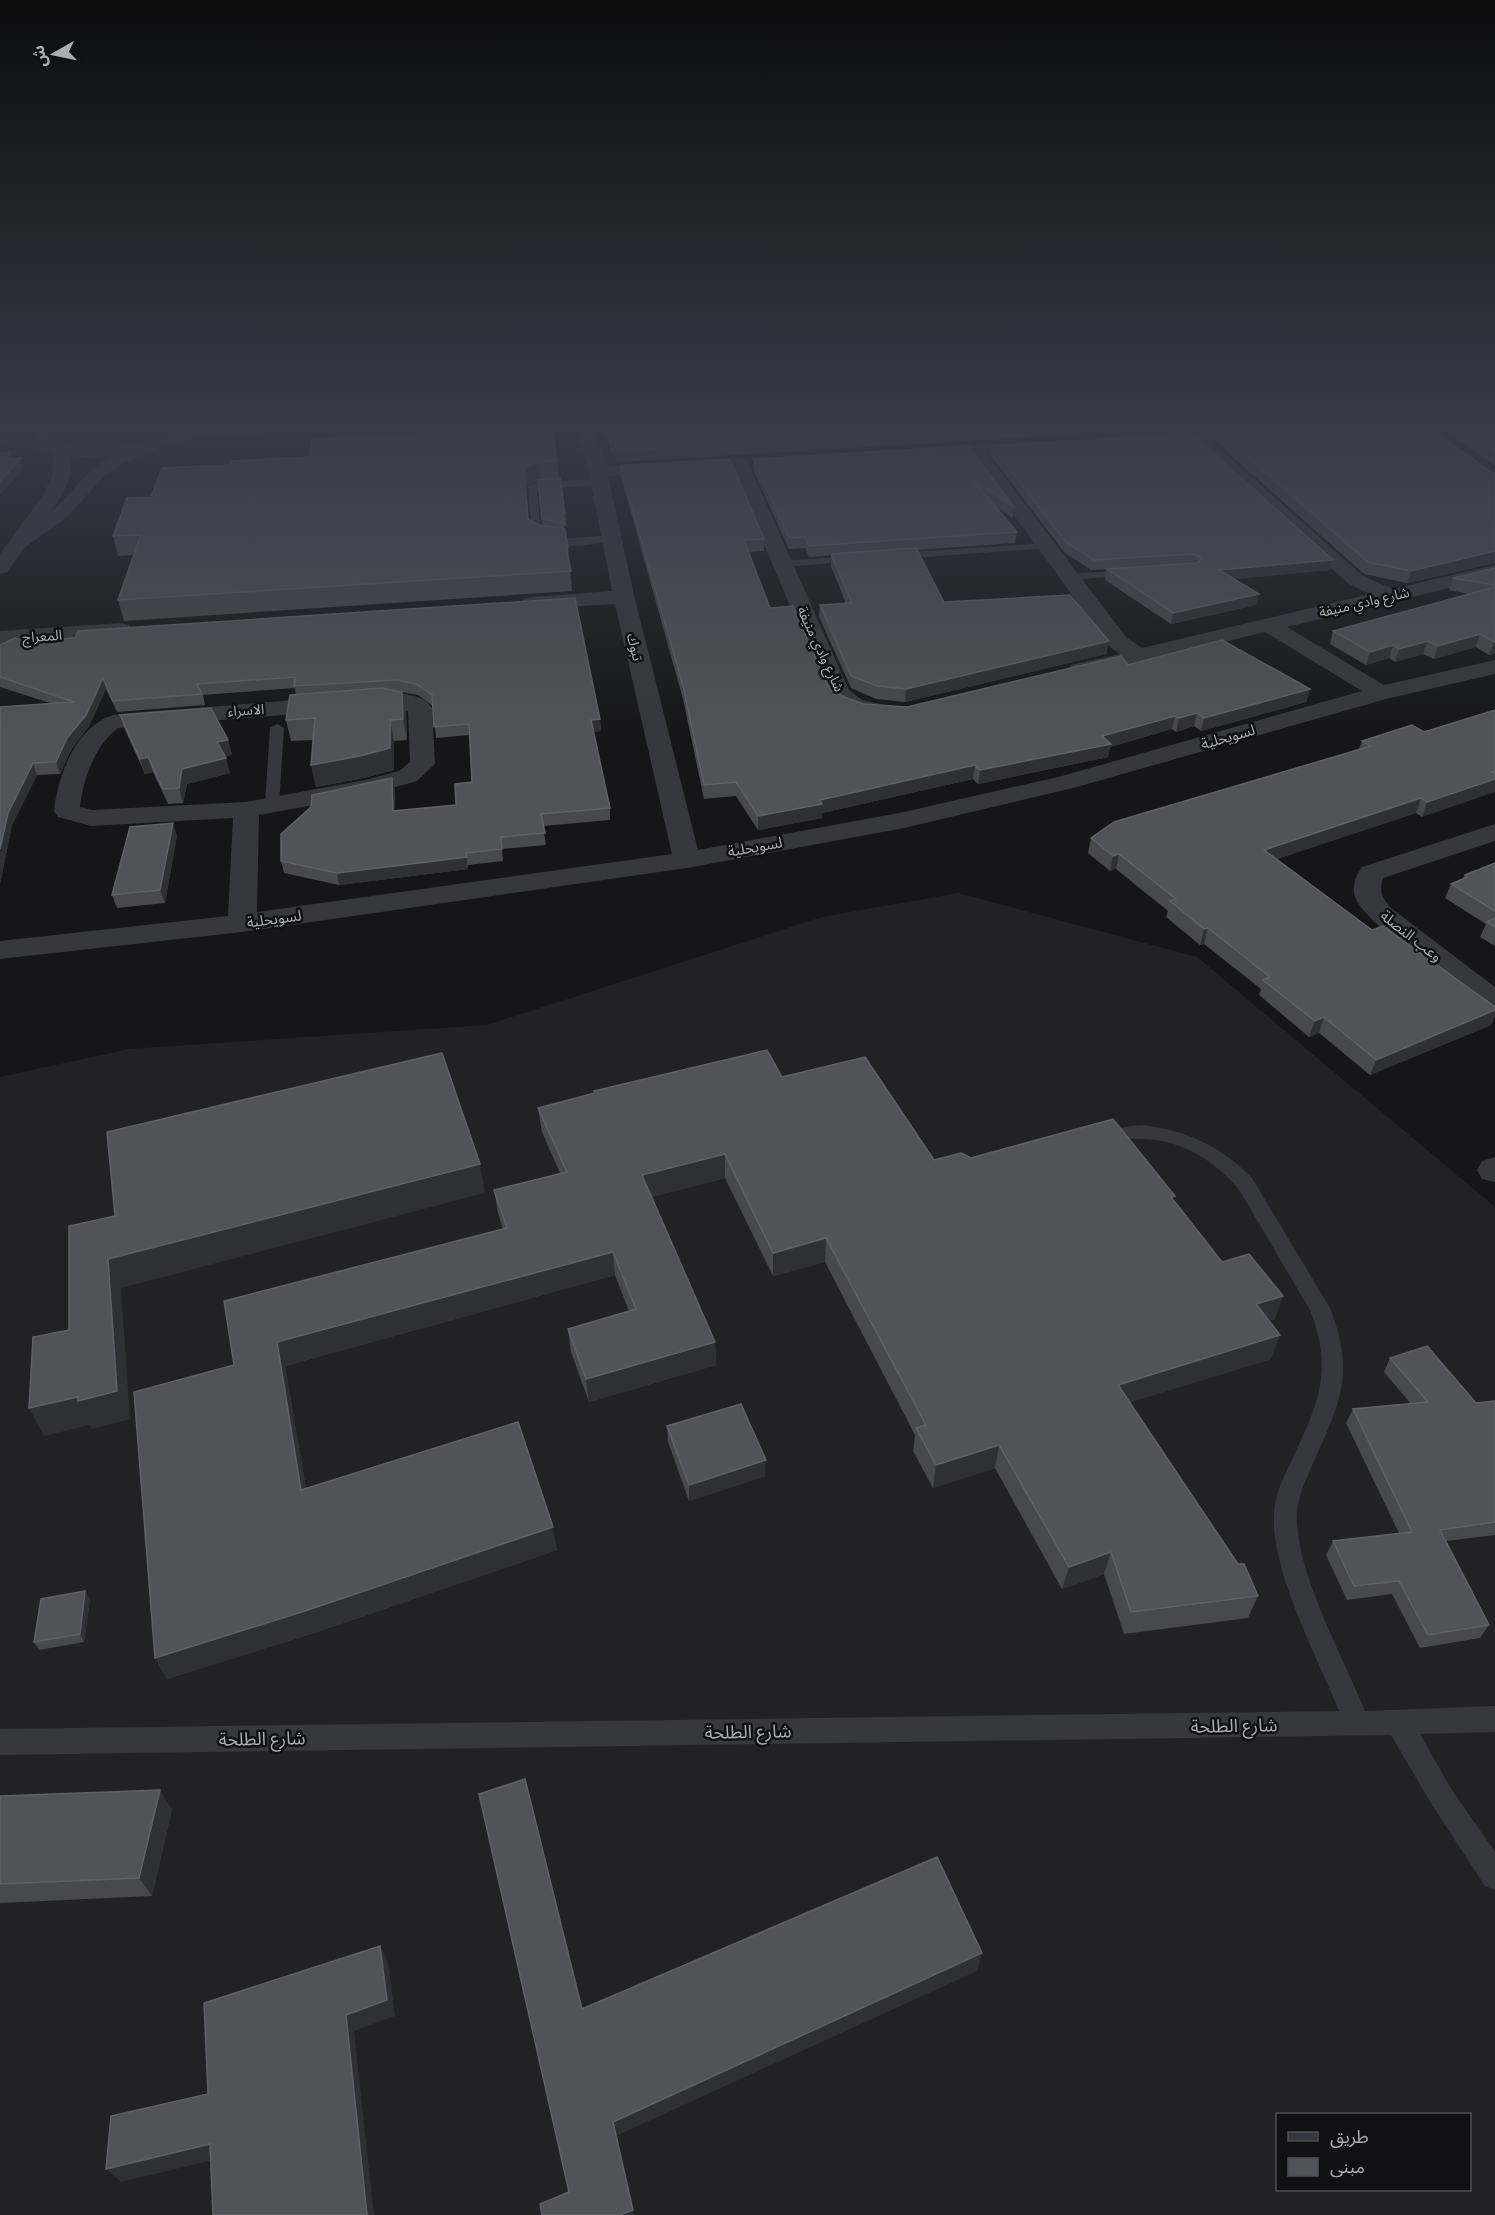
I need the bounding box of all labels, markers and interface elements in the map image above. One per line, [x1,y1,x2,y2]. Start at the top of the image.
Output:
north arrow [24,24,84,84]
text: ش [28,44,51,69]
street label: شارع وادي منيفة [1317,583,1412,623]
street label: شارع وادي منيفة [791,603,849,696]
street label: المعراج [21,626,63,648]
street label: تبوك [623,631,647,663]
street label: الاسراء [227,700,265,720]
street label: لسويحلية [1199,720,1257,753]
street label: لسويحلية [726,832,784,861]
street label: لسويحلية [245,905,303,932]
street label: وعب النصلة [1377,906,1446,966]
street label: شارع الطلحة [1190,1713,1278,1741]
street label: شارع الطلحة [704,1719,792,1747]
street label: شارع الطلحة [218,1726,306,1754]
legend [1276,2113,1471,2191]
text: طريق [1330,2125,1369,2148]
text: مبنى [1330,2155,1365,2178]

